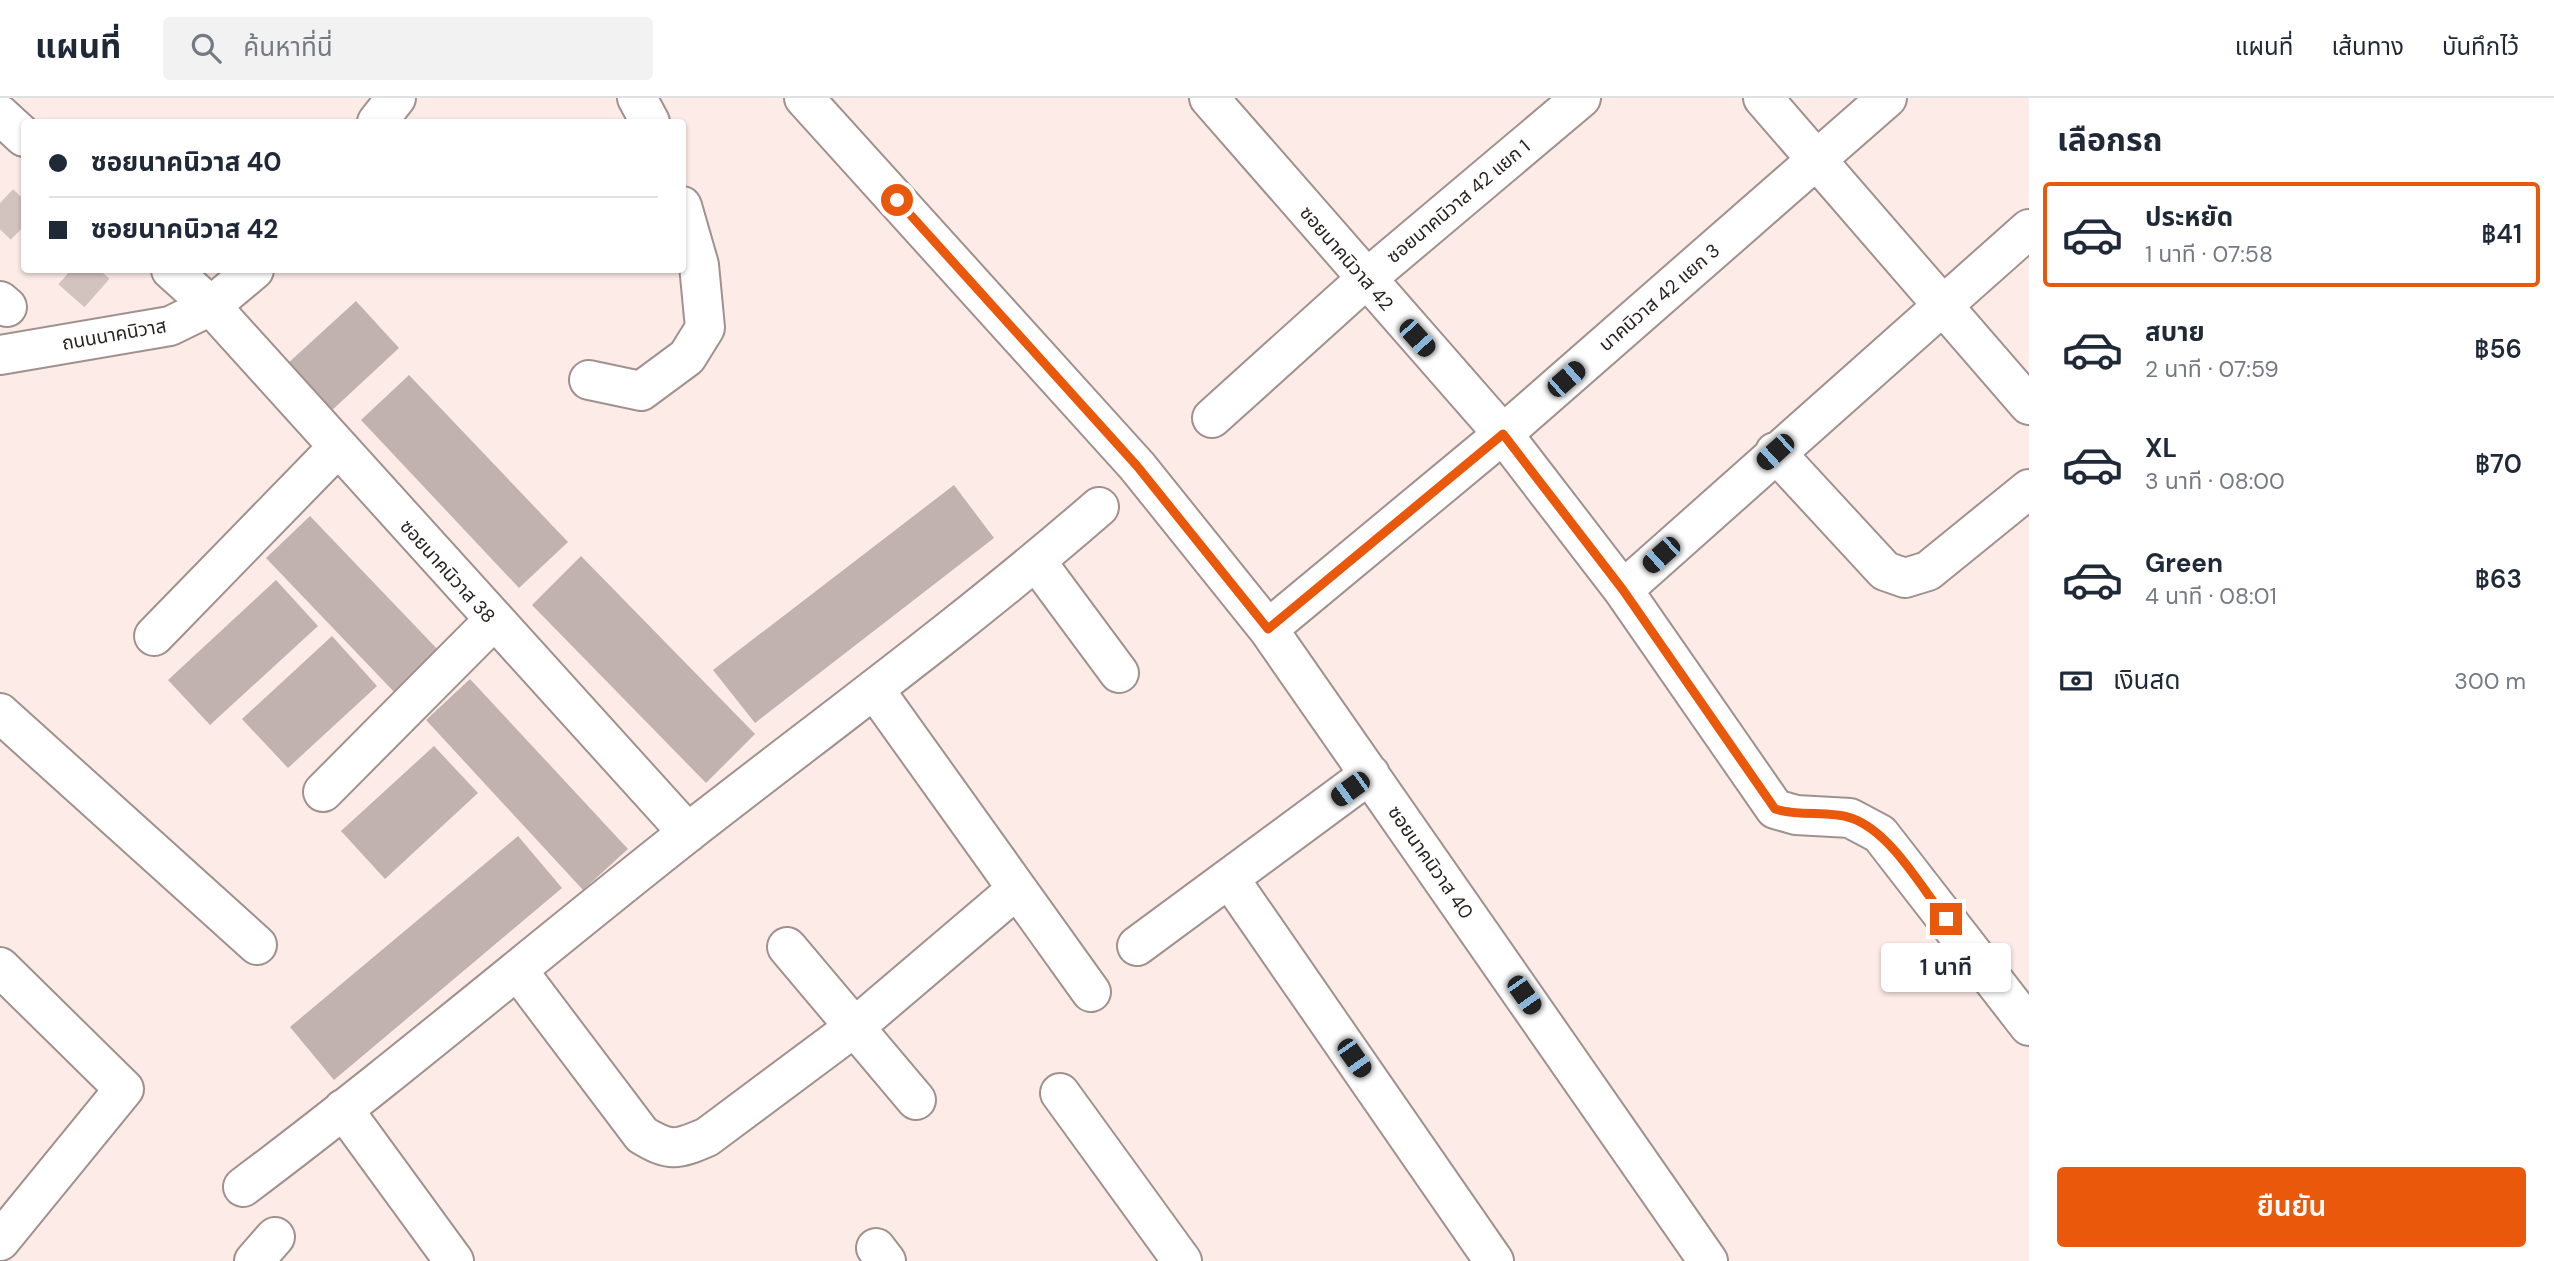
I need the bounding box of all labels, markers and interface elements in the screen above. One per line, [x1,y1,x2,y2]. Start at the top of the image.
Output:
search box [163,17,653,80]
text: แผนที่ [35,25,121,68]
icon: search [187,29,225,67]
text: ค้นหาที่นี่ [243,30,333,64]
text: แผนที่ [2235,31,2293,62]
text: เส้นทาง [2331,31,2404,62]
text: บันทึกไว้ [2442,31,2519,62]
text: เลือกรถ [2057,119,2162,161]
street label: ซอยนาคนิวาส 42 แยก 1 [1381,134,1535,269]
text: ซอยนาคนิวาส 40 [91,145,282,179]
route start [881,184,913,216]
text: ประหยัด [2145,200,2233,234]
street label: ซอยนาคนิวาส 42 [1294,201,1399,316]
icon: car [2061,203,2124,266]
text: ซอยนาคนิวาส 42 [91,212,278,246]
text: ฿41 [2481,217,2522,251]
street label: นาคนิวาส 42 แยก 3 [1594,238,1725,357]
text: 1 นาที · 07:58 [2145,239,2273,269]
street label: ถนนนาคนิวาส [60,313,168,356]
car [1396,315,1439,361]
text: สบาย [2145,315,2205,349]
icon: car [2061,318,2124,381]
text: ฿56 [2474,332,2522,366]
text: 2 นาที · 07:59 [2145,354,2279,384]
car [1544,357,1589,401]
car [1753,430,1798,474]
text: XL [2145,431,2177,465]
icon: car [2061,433,2124,496]
text: ฿70 [2475,447,2522,481]
text: 3 นาที · 08:00 [2145,466,2285,496]
street label: ซอยนาคนิวาส 38 [394,514,501,628]
car [1639,533,1684,577]
text: Green [2145,546,2223,580]
icon: car [2061,548,2124,611]
text: ฿63 [2475,562,2522,596]
text: 4 นาที · 08:01 [2145,581,2277,611]
icon: cash [2057,662,2095,700]
text: เงินสด [2113,663,2180,697]
text: 300 m [2454,666,2526,696]
car [1327,768,1374,810]
street label: ซอยนาคนิวาส 40 [1382,801,1479,924]
route end [1930,903,1962,935]
callout: 1 นาที [1881,944,2011,992]
text: 1 นาที [1920,952,1972,982]
car [1504,972,1545,1018]
car [1334,1035,1375,1081]
button: ยืนยัน [2057,1167,2526,1247]

